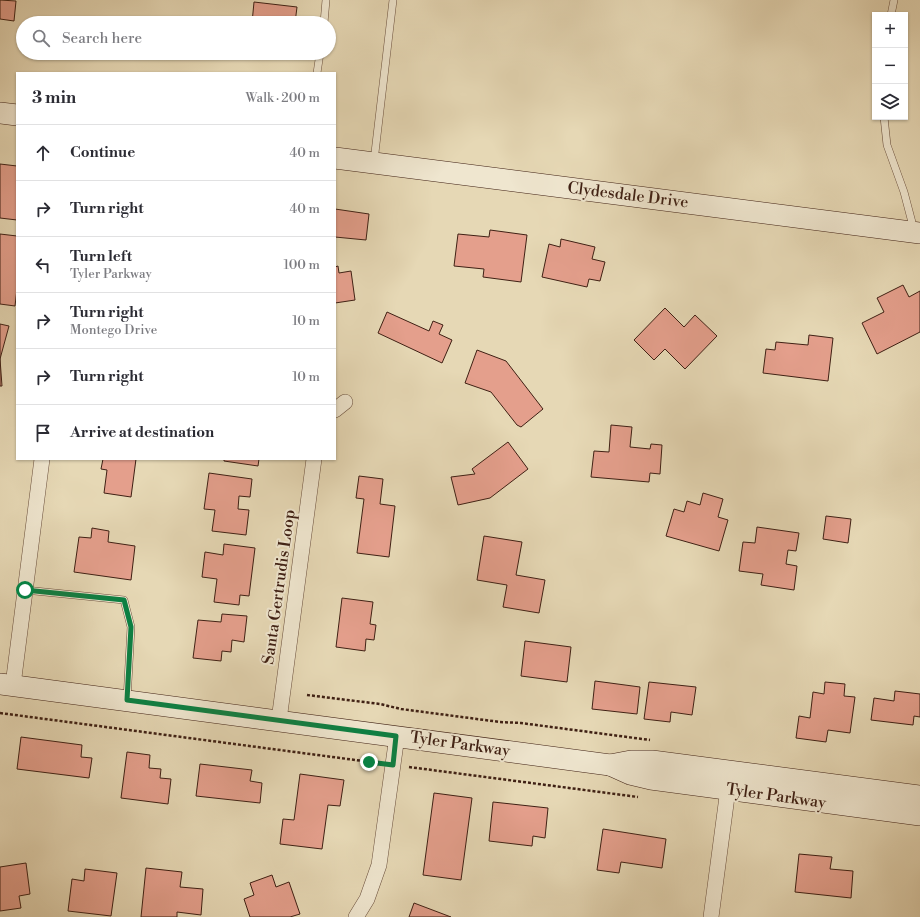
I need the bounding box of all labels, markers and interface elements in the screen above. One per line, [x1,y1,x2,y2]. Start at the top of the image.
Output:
map controls [872,12,908,120]
button: + [872,12,908,48]
search box [16,16,336,60]
icon: search [30,27,52,49]
text: Search here [62,29,142,48]
button: − [872,48,908,84]
button: layers [872,84,908,120]
text: 3 min [32,87,76,109]
text: Walk · 200 m [246,90,320,106]
icon: ahead [32,142,54,164]
text: Continue [70,143,135,162]
text: 40 m [290,145,320,161]
street label: Clydesdale Drive [566,178,690,212]
icon: right [32,198,54,220]
text: Turn right [70,199,144,218]
text: 40 m [290,201,320,217]
text: Turn left [70,247,132,266]
icon: left [32,254,54,276]
text: 100 m [284,257,320,273]
text: Tyler Parkway [70,266,152,282]
text: Turn right [70,303,144,322]
icon: right [32,310,54,332]
text: 10 m [292,313,320,329]
text: Montego Drive [70,322,157,338]
icon: right [32,366,54,388]
text: Turn right [70,367,144,386]
text: 10 m [292,369,320,385]
icon: arrive [32,422,54,444]
text: Arrive at destination [70,423,214,442]
street label: Santa Gertrudis Loop [258,508,300,666]
route start [16,581,34,599]
street label: Tyler Parkway [409,727,512,761]
route end [360,753,378,771]
street label: Tyler Parkway [725,779,828,813]

